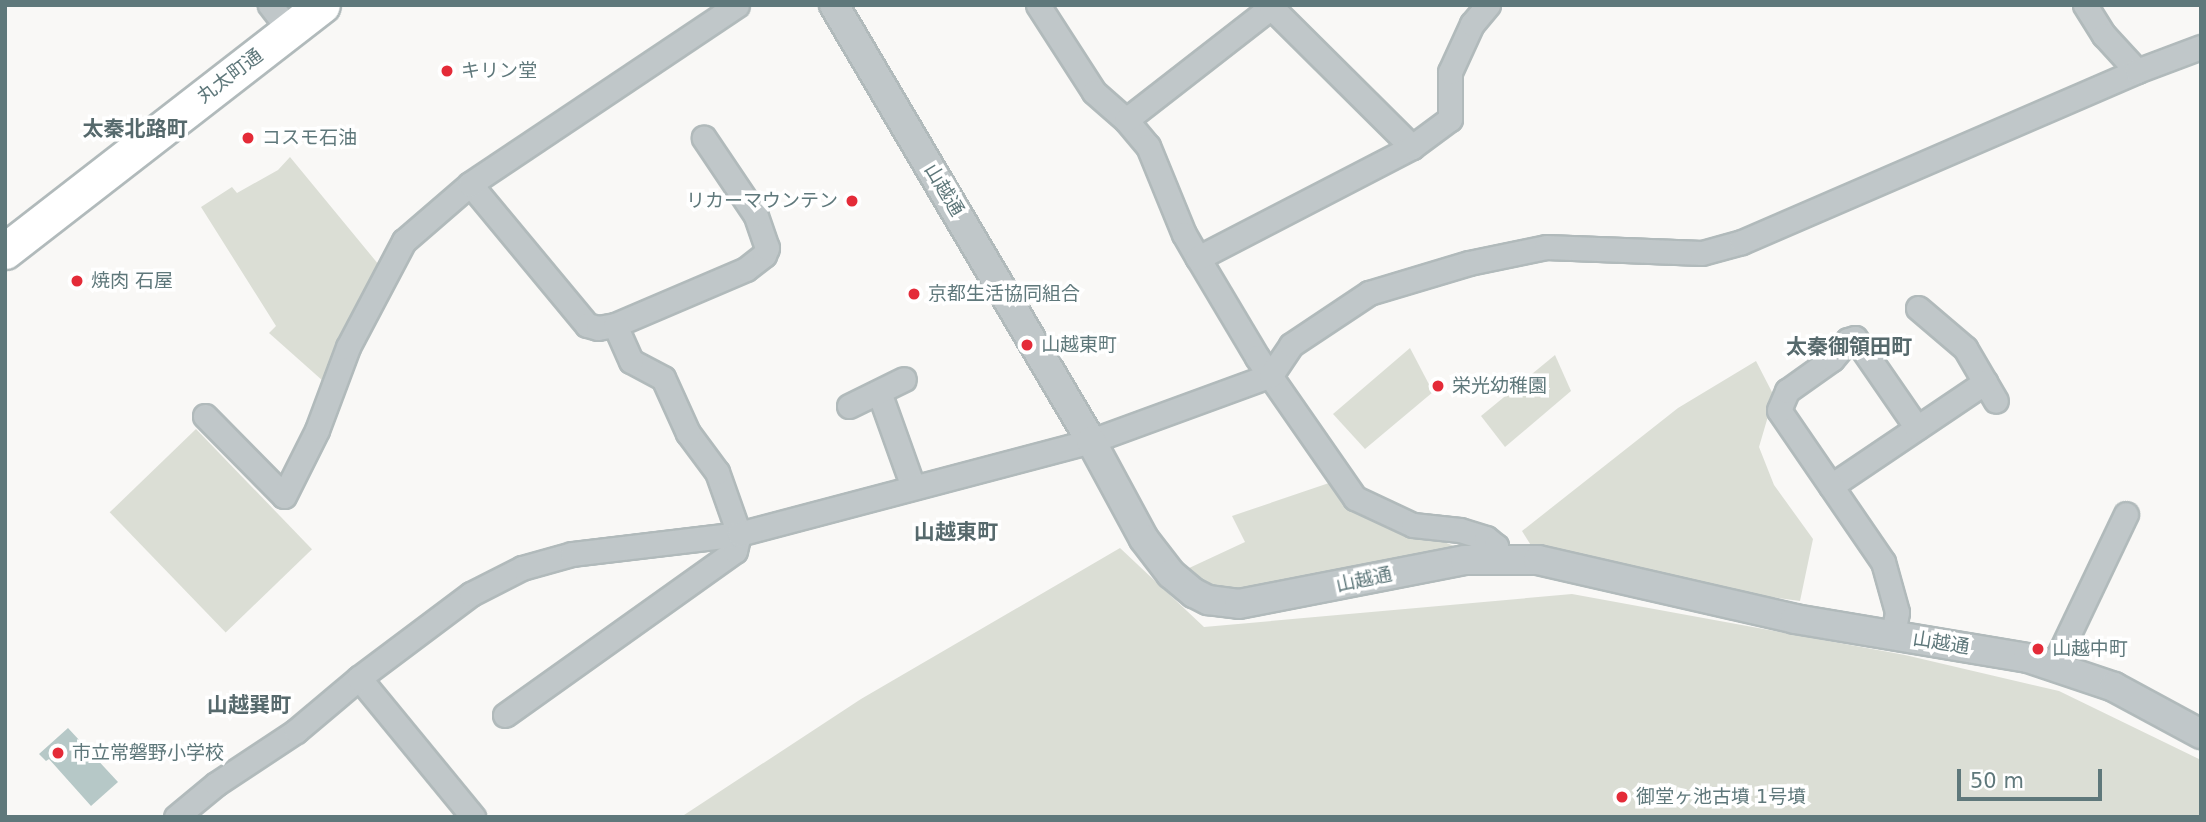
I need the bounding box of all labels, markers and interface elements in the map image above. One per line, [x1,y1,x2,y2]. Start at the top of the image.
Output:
street label: 丸太町通 [193,44,267,108]
place label: キリン堂 [461,60,537,82]
marker: キリン堂 [439,63,455,79]
district label: 太秦北路町 [83,116,187,142]
place label: コスモ石油 [262,127,357,149]
marker: コスモ石油 [240,130,256,146]
street label: 山越通 [920,160,968,220]
place label: リカーマウンテン [686,190,838,212]
marker: リカーマウンテン [844,193,860,209]
place label: 焼肉 石屋 [91,270,173,292]
marker: 焼肉 石屋 [69,273,85,289]
place label: 京都生活協同組合 [928,283,1080,305]
marker: 京都生活協同組合 [906,286,922,302]
place label: 山越東町 [1041,334,1117,356]
district label: 太秦御領田町 [1786,334,1912,360]
marker: 山越東町 [1019,337,1035,353]
place label: 栄光幼稚園 [1452,375,1547,397]
marker: 栄光幼稚園 [1430,378,1446,394]
district label: 山越東町 [914,519,998,545]
street label: 山越通 [1334,563,1394,597]
street label: 山越通 [1911,627,1971,659]
place label: 山越中町 [2052,638,2128,660]
marker: 山越中町 [2030,641,2046,657]
district label: 山越巽町 [207,692,291,718]
place label: 市立常磐野小学校 [72,742,224,764]
marker: 市立常磐野小学校 [50,745,66,761]
scale bar [1961,756,2106,800]
text: 50 m [1970,769,2024,793]
place label: 御堂ヶ池古墳 1号墳 [1636,786,1806,808]
marker: 御堂ヶ池古墳 1号墳 [1614,789,1630,805]

